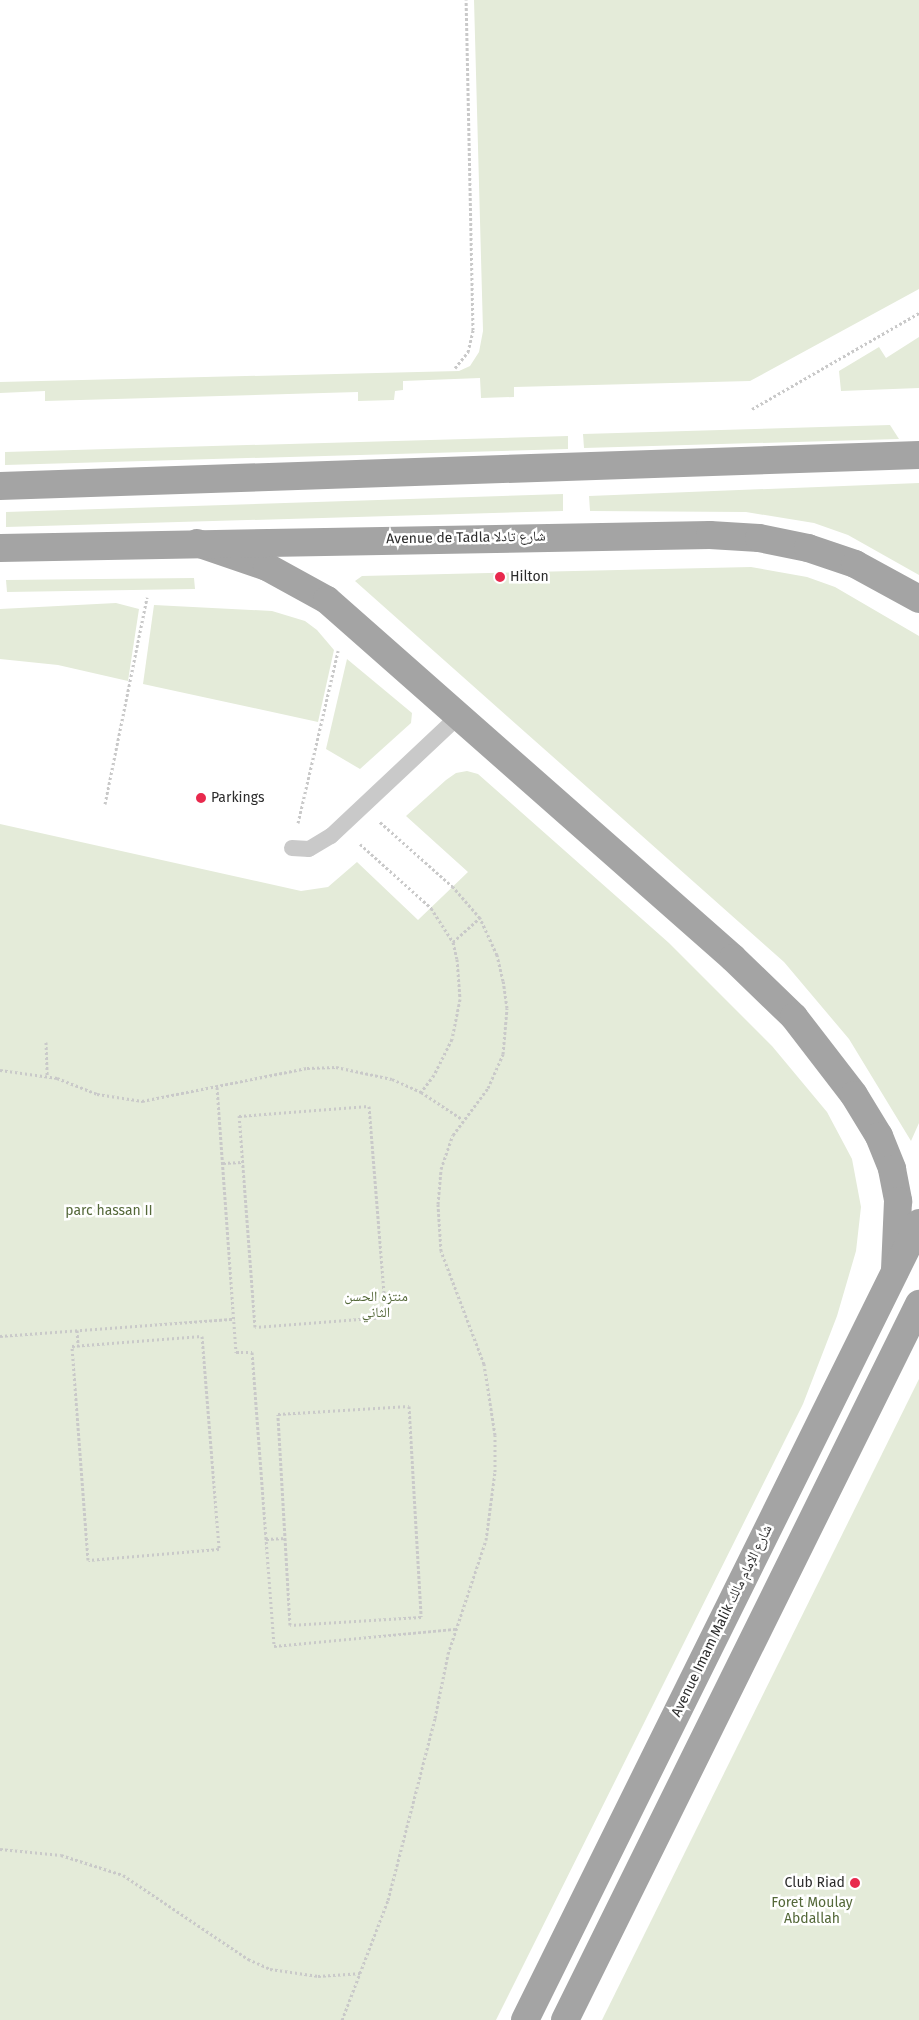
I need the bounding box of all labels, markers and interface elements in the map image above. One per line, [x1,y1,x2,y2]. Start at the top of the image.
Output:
street label: Avenue de Tadla شارع تادلا [386,528,546,548]
place label: Hilton [510,569,549,585]
marker: Hilton [494,571,506,583]
place label: Parkings [211,790,264,806]
marker: Parkings [195,792,207,804]
park label: parc hassan II [65,1203,153,1219]
park label: منتزه الحسن الثاني [344,1289,408,1321]
street label: Avenue Imam Malik شارع الإمام مالك [668,1522,776,1720]
place label: Club Riad [785,1875,845,1891]
marker: Club Riad [849,1877,861,1889]
park label: Foret Moulay Abdallah [771,1895,853,1928]

